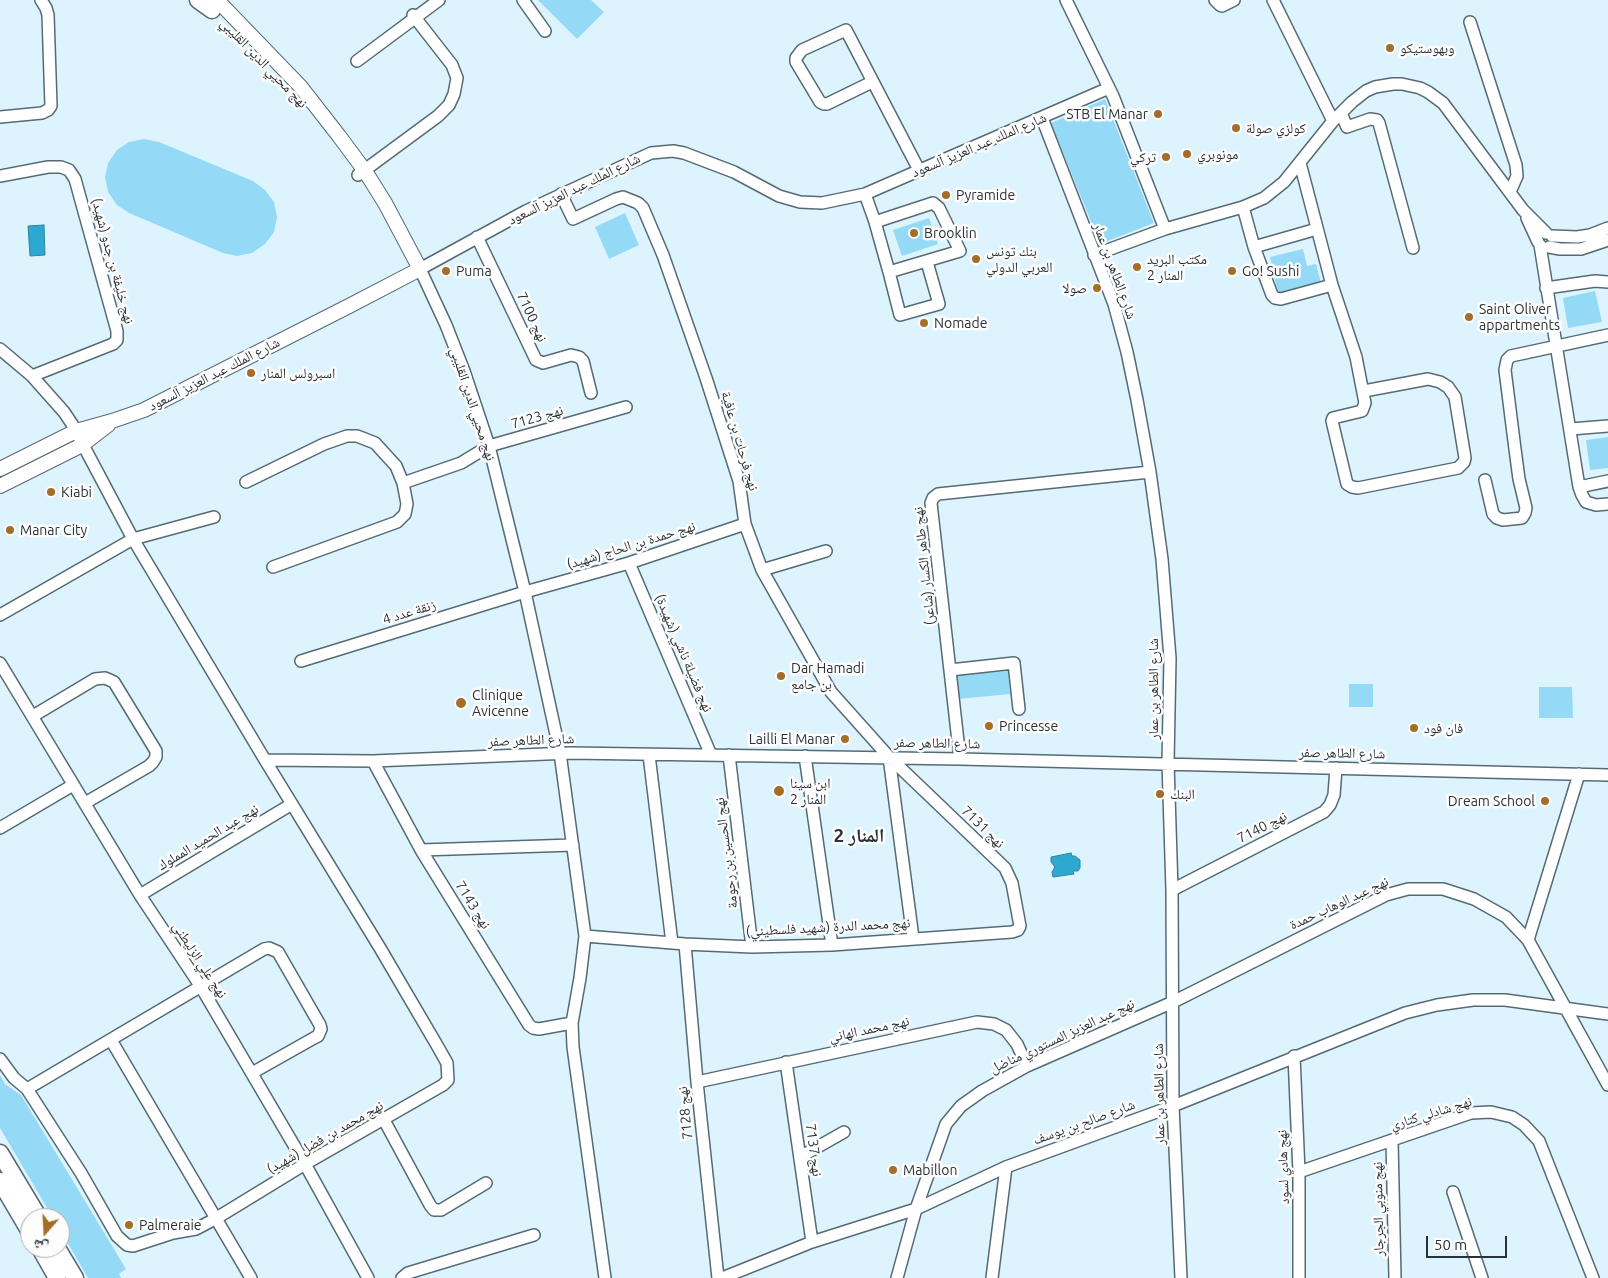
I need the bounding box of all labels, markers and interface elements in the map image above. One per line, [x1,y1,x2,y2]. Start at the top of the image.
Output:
street label: نهج محيي الدين القليبي [217,15,311,111]
place label: وبهوستيكو [1400,40,1455,56]
marker: وبهوستيكو [1384,42,1396,54]
place label: STB El Manar [1066,106,1148,122]
marker: STB El Manar [1152,108,1164,120]
street label: شارع الملك عبد العزيز آلسعود [909,109,1049,181]
place label: كولزي صولة [1246,120,1306,136]
marker: كولزي صولة [1230,122,1242,134]
place label: مونوبري [1197,146,1238,162]
marker: مونوبري [1181,148,1193,160]
place label: تركي [1130,149,1156,165]
street label: شارع الملك عبد العزيز آلسعود [505,150,643,228]
marker: تركي [1160,151,1172,163]
place label: Pyramide [956,187,1015,203]
marker: Pyramide [940,189,952,201]
street label: نهج خليفة بن جدو (شهيد) [88,196,138,326]
street label: شارع الطاهر بن عمار [1090,220,1140,322]
place label: Brooklin [924,225,977,241]
marker: Brooklin [908,227,920,239]
place label: بنك تونس العربي الدولي [986,243,1052,276]
place label: مكتب البريد المنار 2 [1147,251,1207,284]
marker: بنك تونس العربي الدولي [970,253,982,265]
marker: مكتب البريد المنار 2 [1131,261,1143,273]
place label: Puma [456,263,492,279]
place label: Go! Sushi [1242,263,1299,279]
marker: Puma [440,265,452,277]
marker: Go! Sushi [1226,265,1238,277]
place label: صولا [1062,280,1087,296]
marker: صولا [1091,282,1103,294]
street label: نهج 7100 [513,289,551,345]
place label: Saint Oliver appartments [1479,301,1560,334]
marker: Saint Oliver appartments [1463,311,1475,323]
place label: Nomade [934,315,987,331]
marker: Nomade [918,317,930,329]
street label: شارع الملك عبد العزيز آلسعود [146,334,282,414]
street label: نهج محيي الدين القليبي [447,345,499,463]
place label: اسبرولس المنار [261,365,335,381]
marker: اسبرولس المنار [245,367,257,379]
street label: نهج فرحات بن عافية [718,389,762,493]
street label: نهج 7123 [509,402,565,432]
place label: Kiabi [61,484,92,500]
marker: Kiabi [45,486,57,498]
street label: نهج طاهر الكسار (شاعر) [909,506,939,626]
street label: نهج حمدة بن الحاج (شهيد) [565,517,697,573]
place label: Manar City [20,522,87,538]
marker: Manar City [4,524,16,536]
street label: نهج فضيلة ناشي (شهيدة) [652,591,716,715]
street label: زنقة عدد 4 [380,596,438,628]
street label: شارع الطاهر بن عمار [1145,638,1161,740]
place label: Dar Hamadi بن جامع [791,660,864,692]
marker: Dar Hamadi بن جامع [775,670,787,682]
place label: Clinique Avicenne [472,687,529,720]
marker: Clinique Avicenne [454,696,468,710]
place label: Princesse [999,718,1058,734]
marker: Princesse [983,720,995,732]
place label: فان فود [1424,720,1463,736]
marker: فان فود [1408,722,1420,734]
street label: شارع الطاهر صفر [487,730,575,750]
place label: Lailli El Manar [749,731,835,747]
marker: Lailli El Manar [839,733,851,745]
street label: شارع الطاهر صفر [894,734,980,752]
street label: شارع الطاهر صفر [1299,744,1385,762]
place label: ابن سينا المنار 2 [790,775,830,808]
marker: ابن سينا المنار 2 [772,784,786,798]
place label: البنك [1170,786,1195,802]
marker: البنك [1154,788,1166,800]
place label: Dream School [1448,793,1535,809]
marker: Dream School [1539,795,1551,807]
street label: نهج الحسين بن رحومة [711,796,741,910]
street label: نهج عبد الحميد المملوك [155,800,261,874]
street label: نهج 7131 [958,802,1008,852]
street label: نهج 7140 [1234,807,1290,847]
district label: المنار 2 [834,825,884,847]
street label: نهج عبد الوهاب حمدة [1287,873,1391,933]
street label: نهج 7143 [452,878,494,932]
street label: نهج محمد الدرة (شهيد فلسطيني) [745,914,911,940]
street label: نهج علي الزليطني [169,919,231,1001]
street label: نهج عبد العزيز المستوري مناضل [987,995,1137,1077]
street label: نهج محمد الهاني [827,1012,911,1046]
street label: شارع الطاهر بن عمار [1150,1043,1168,1145]
street label: نهج 7128 [674,1086,696,1140]
street label: نهج شادلي كتاري [1388,1093,1474,1133]
street label: شارع صالح بن يوسف [1031,1096,1137,1148]
street label: نهج محمد بن فضل (شهيد) [264,1097,386,1177]
street label: نهج 7137 [802,1122,826,1178]
street label: نهج هادي لسود [1273,1129,1293,1205]
place label: Mabillon [903,1162,957,1178]
street label: نهج منوبي الجرجار [1369,1162,1387,1256]
marker: Mabillon [887,1164,899,1176]
north arrow [20,1208,70,1258]
place label: Palmeraie [139,1217,202,1233]
marker: Palmeraie [123,1219,135,1231]
scale bar [1428,1226,1509,1258]
text: ش [31,1236,50,1256]
text: 50 m [1434,1236,1467,1253]

